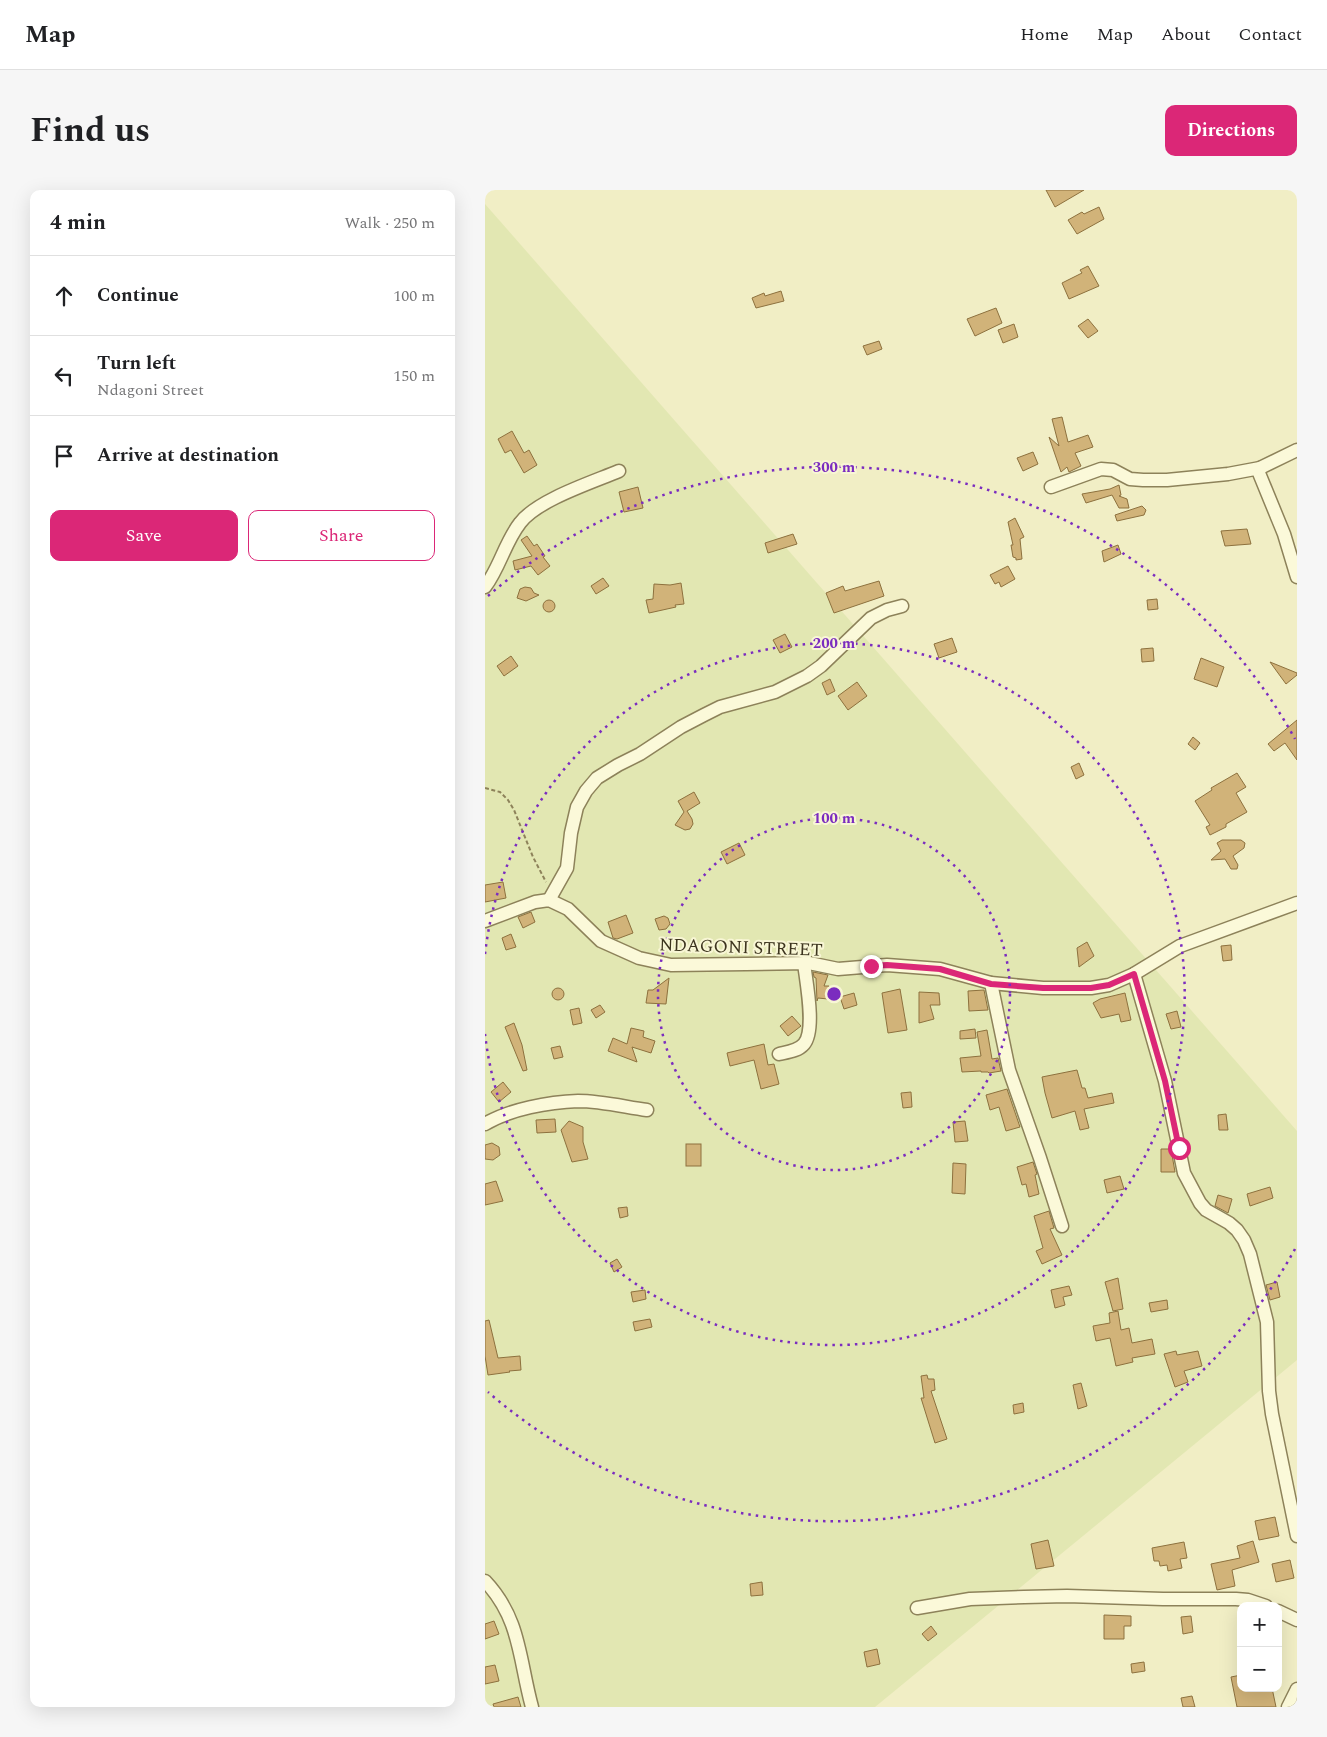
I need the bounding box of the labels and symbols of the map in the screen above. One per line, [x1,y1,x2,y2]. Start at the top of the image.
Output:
text: 300 m [813,456,856,479]
text: 200 m [813,632,856,655]
text: 100 m [813,807,856,830]
street label: NDAGONI STREET [659,931,823,964]
route end [860,955,883,978]
centre of rings [825,985,843,1003]
route start [1168,1137,1191,1160]

